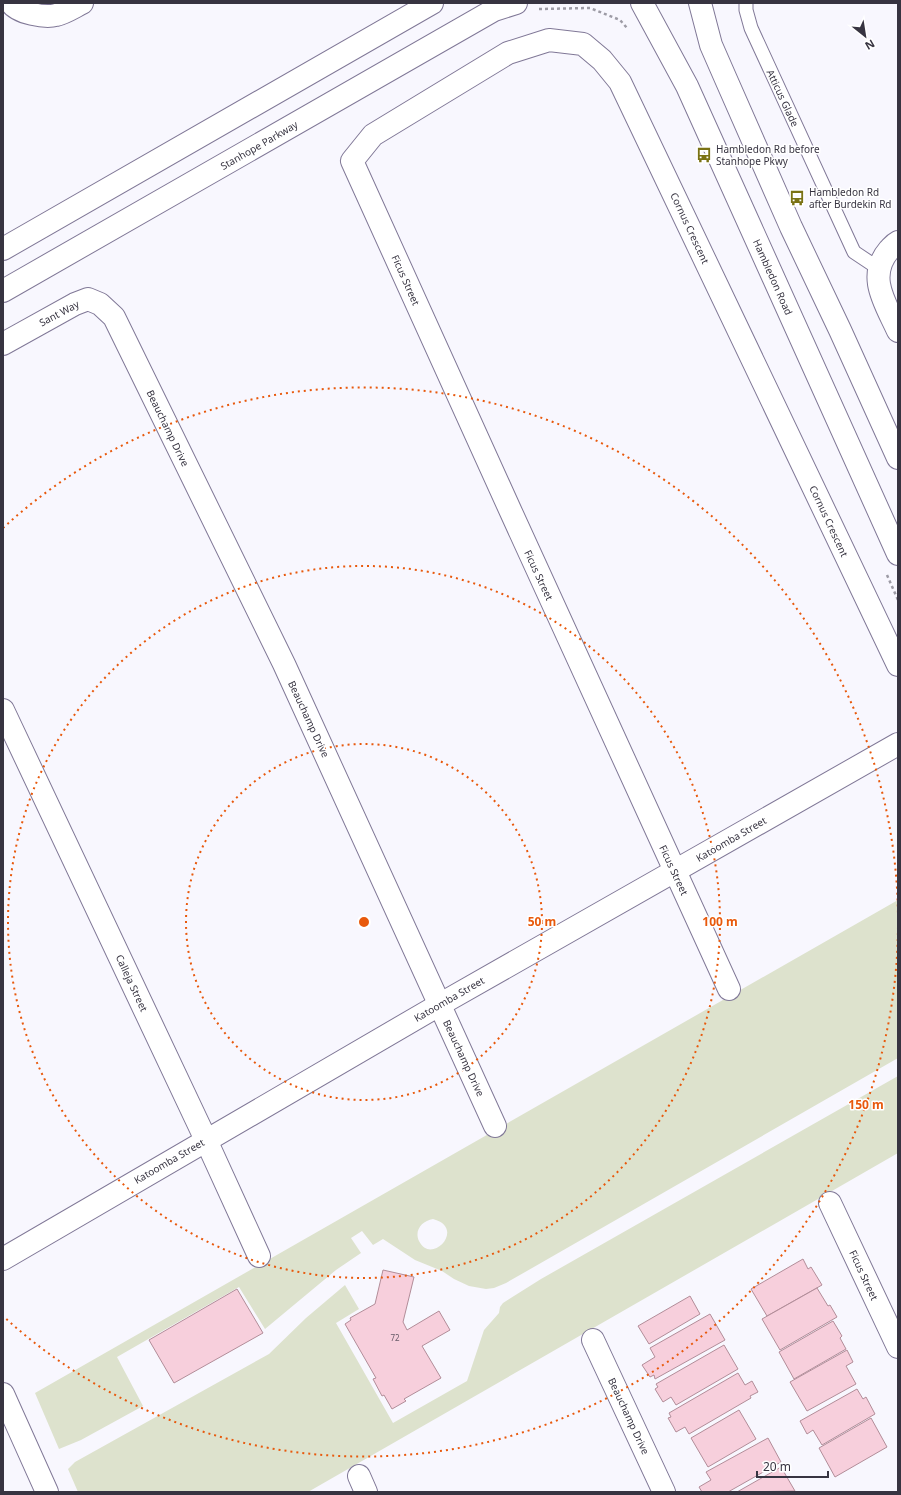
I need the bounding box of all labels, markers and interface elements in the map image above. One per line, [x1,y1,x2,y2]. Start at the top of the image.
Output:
north arrow [845,16,885,56]
text: N [863,36,878,54]
street label: Atticus Glade [764,67,803,129]
street label: Stanhope Parkway [218,117,301,173]
place label: Hambledon Rd before Stanhope Pkwy [716,142,820,168]
bus stop icon: Hambledon Rd before Stanhope Pkwy [695,146,713,164]
place label: Hambledon Rd after Burdekin Rd [809,185,892,211]
bus stop icon: Hambledon Rd after Burdekin Rd [788,189,806,207]
street label: Cornus Crescent [667,190,713,266]
street label: Hambledon Road [750,237,796,317]
street label: Ficus Street [389,252,424,308]
street label: Sant Way [37,296,82,329]
street label: Beauchamp Drive [143,387,193,469]
street label: Cornus Crescent [806,483,852,559]
street label: Ficus Street [521,548,557,603]
street label: Beauchamp Drive [285,678,333,760]
street label: Katoomba Street [693,813,769,865]
street label: Ficus Street [656,843,692,898]
text: 50 m [528,913,556,930]
text: 100 m [702,913,738,930]
centre of rings [357,915,371,929]
street label: Calleja Street [113,952,151,1014]
street label: Katoomba Street [411,973,487,1025]
street label: Beauchamp Drive [440,1017,488,1099]
text: 150 m [848,1096,884,1113]
street label: Katoomba Street [131,1135,207,1187]
street label: Ficus Street [846,1248,882,1303]
house number: 72 [390,1332,400,1343]
street label: Beauchamp Drive [605,1375,653,1457]
scale bar [757,1453,828,1479]
text: 20 m [763,1458,791,1475]

